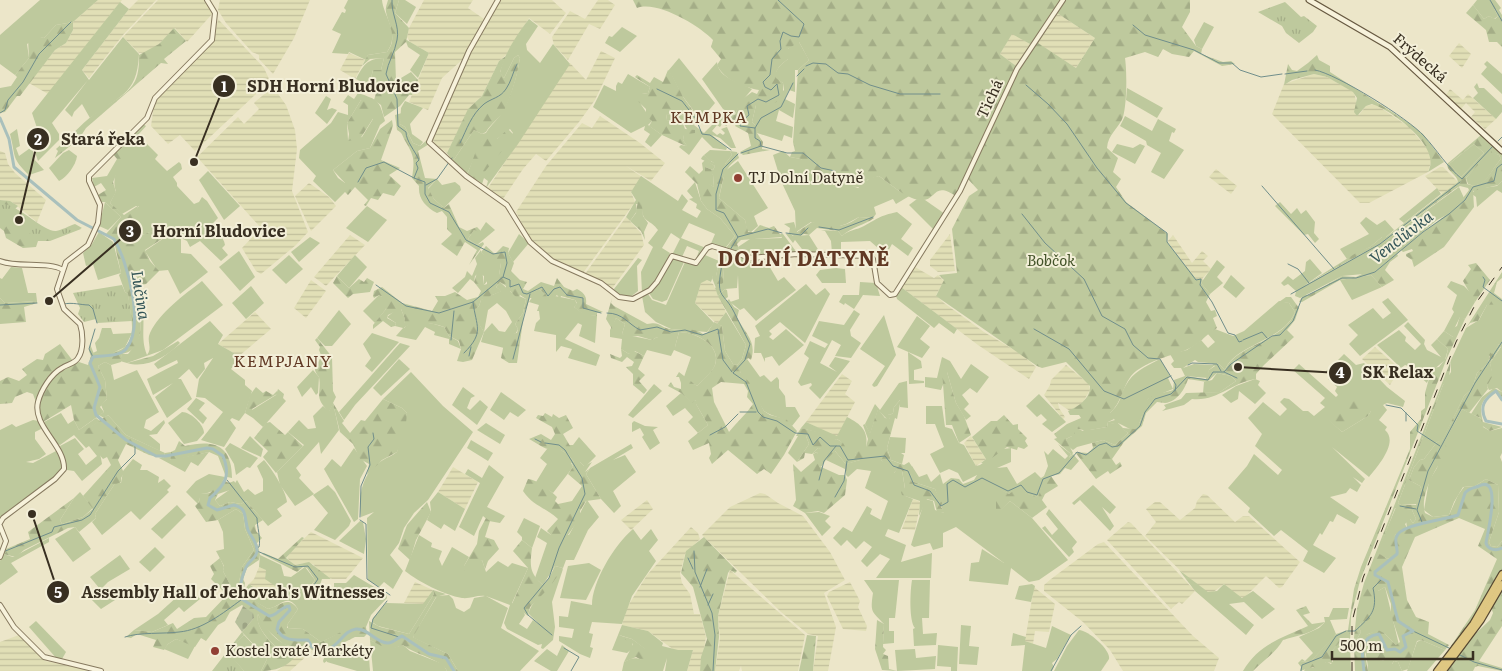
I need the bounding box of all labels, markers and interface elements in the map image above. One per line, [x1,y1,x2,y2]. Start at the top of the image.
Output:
street label: Frýdecká [1389,27,1454,88]
callout: SDH Horní Bludovice [212,71,429,102]
text: SDH Horní Bludovice [247,73,419,97]
text: 1 [221,74,227,97]
street label: Tichá [969,74,1008,122]
district label: KEMPKA [670,104,748,128]
callout: Stará řeka [26,124,155,155]
text: Stará řeka [61,126,146,150]
text: 2 [34,127,42,150]
place label: TJ Dolní Datyně [748,165,863,188]
marker: TJ Dolní Datyně [732,172,744,184]
water label: Venclůvka [1364,203,1438,269]
callout: Horní Bludovice [118,216,296,247]
text: Horní Bludovice [153,218,286,242]
text: 3 [126,219,134,242]
district label: DOLNÍ DATYNĚ [718,242,890,272]
park label: Bobčok [1027,248,1076,271]
water label: Lučina [126,268,158,322]
district label: KEMPJANY [234,348,332,372]
callout: SK Relax [1327,357,1443,388]
text: SK Relax [1363,359,1434,383]
text: 4 [1335,360,1345,383]
callout: Assembly Hall of Jehovah's Witnesses [46,577,394,608]
text: Assembly Hall of Jehovah's Witnesses [81,579,385,603]
text: 5 [54,580,62,603]
scale bar [1332,628,1473,660]
text: 500 m [1340,633,1383,656]
place label: Kostel svaté Markéty [225,638,373,661]
marker: Kostel svaté Markéty [209,645,221,657]

